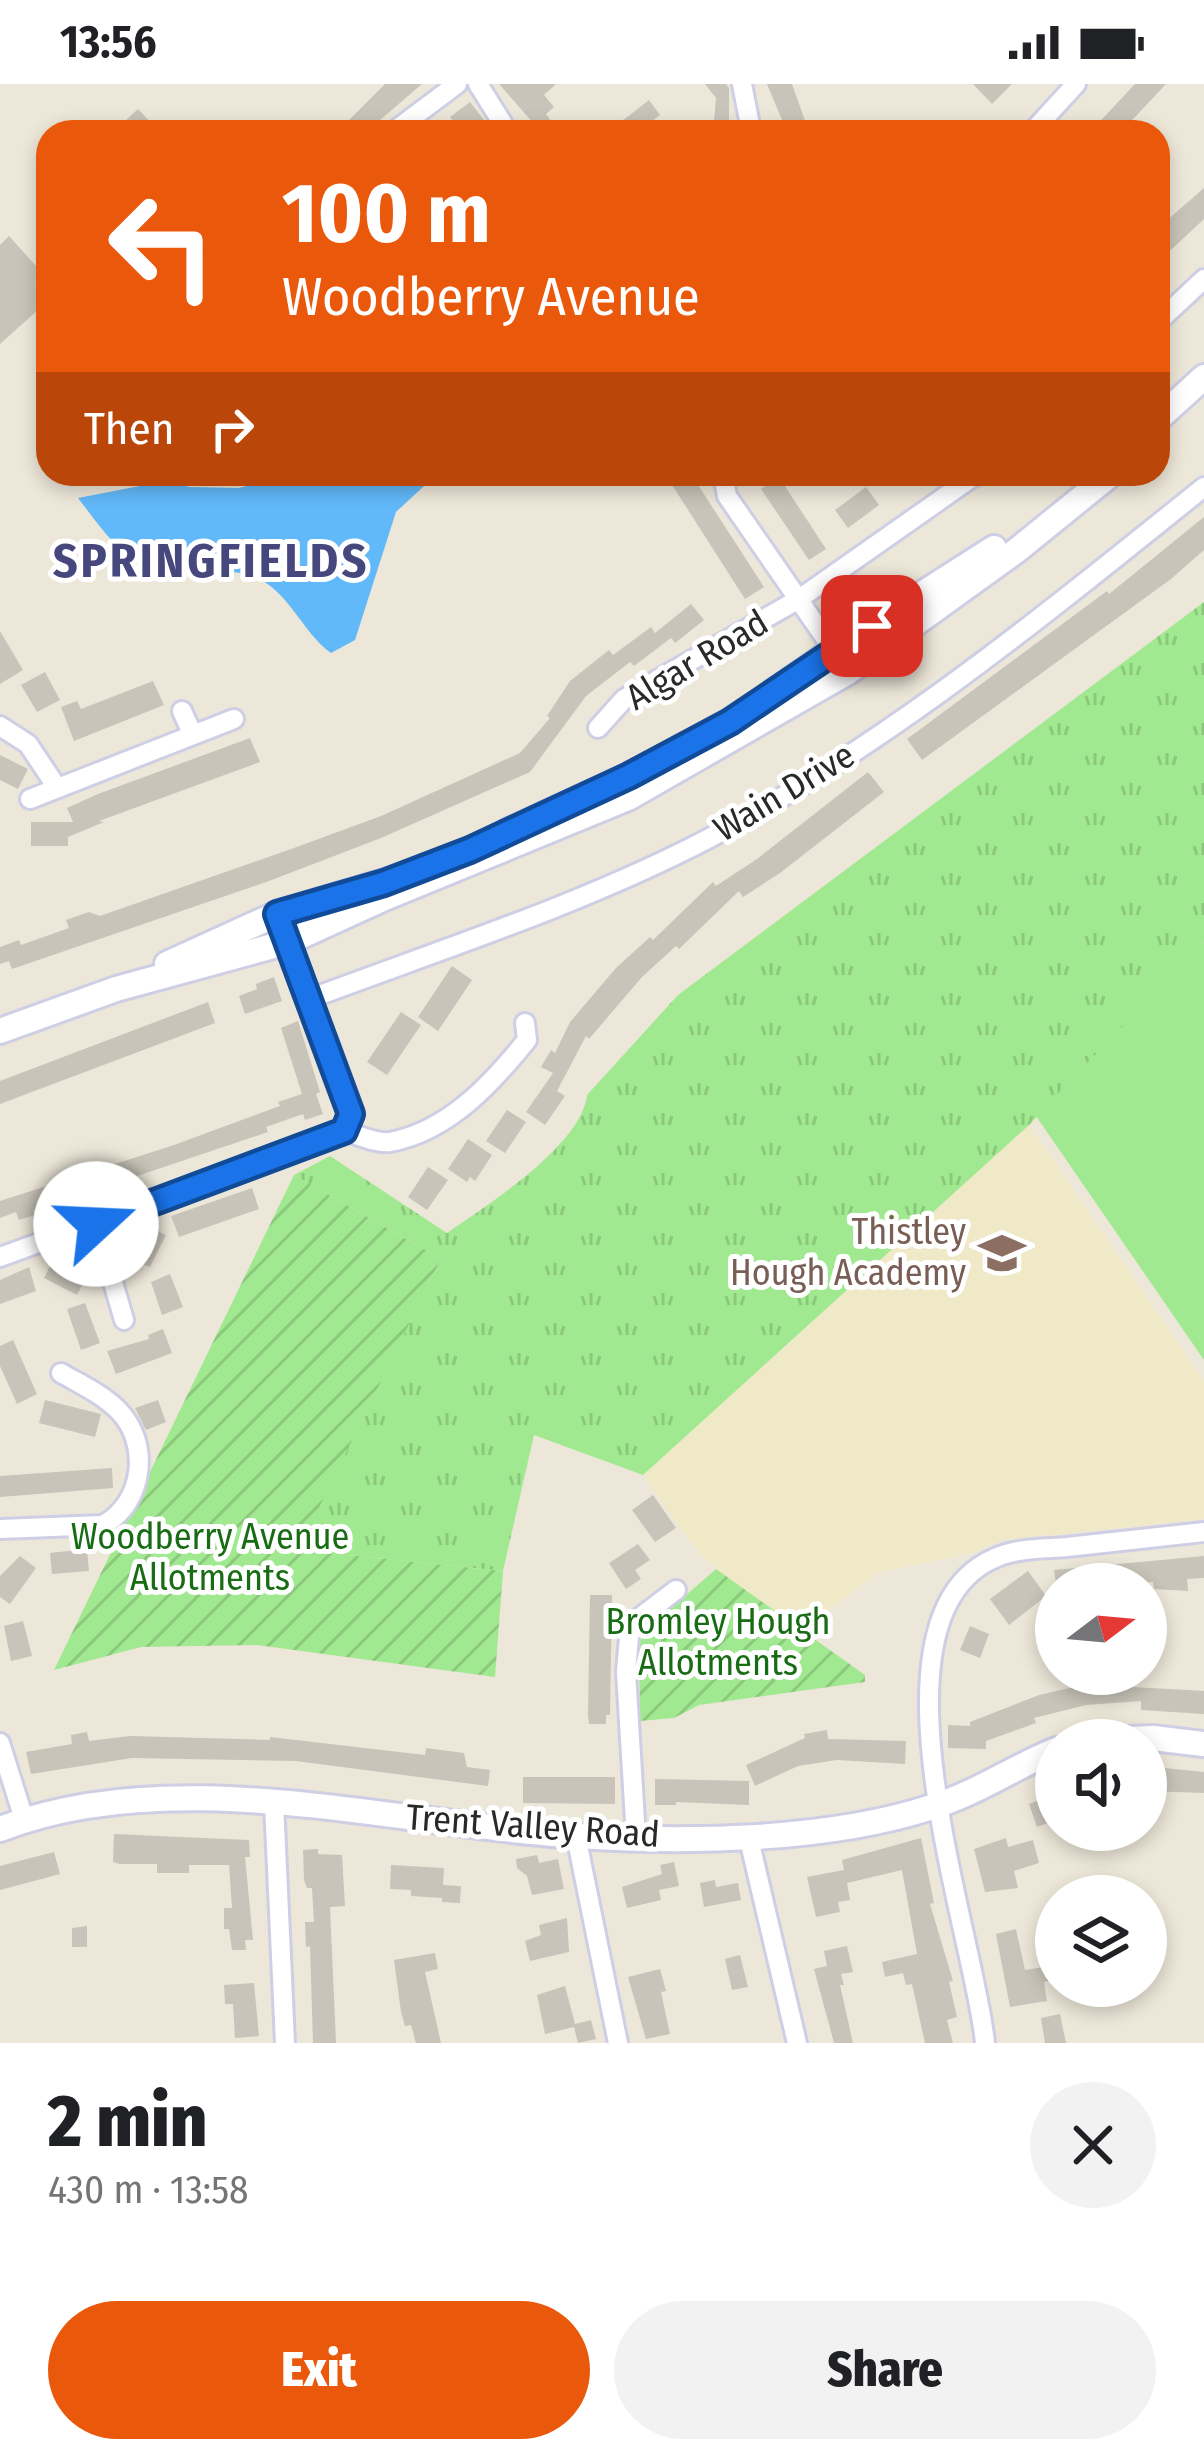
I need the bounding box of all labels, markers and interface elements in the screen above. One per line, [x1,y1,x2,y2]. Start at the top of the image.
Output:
text: 13:56 [60,15,157,69]
text: 100 m [282,163,491,264]
icon: left [84,168,240,324]
text: Woodberry Avenue [282,265,700,329]
icon: right [199,396,265,462]
text: Then [84,402,175,456]
district label: SPRINGFIELDS [53,532,369,590]
pin [821,575,923,677]
icon: arrive [839,593,905,659]
street label: Algar Road [618,600,776,720]
street label: Wain Drive [706,733,862,851]
position arrow [33,1161,159,1287]
place label: Thistley Hough Academy [730,1210,966,1295]
school or university icon: Thistley Hough Academy [977,1228,1027,1278]
park label: Woodberry Avenue Allotments [71,1515,349,1600]
north arrow [1035,1563,1167,1695]
map controls [1035,1563,1167,2007]
park label: Bromley Hough Allotments [606,1600,830,1685]
button: sound [1035,1719,1167,1851]
street label: Trent Valley Road [405,1795,661,1857]
button: layers [1035,1875,1167,2007]
text: 2 min [48,2079,207,2165]
button: close [1030,2082,1156,2208]
text: 430 m · 13:58 [48,2167,249,2213]
button: Exit [48,2301,590,2439]
button: Share [614,2301,1156,2439]

